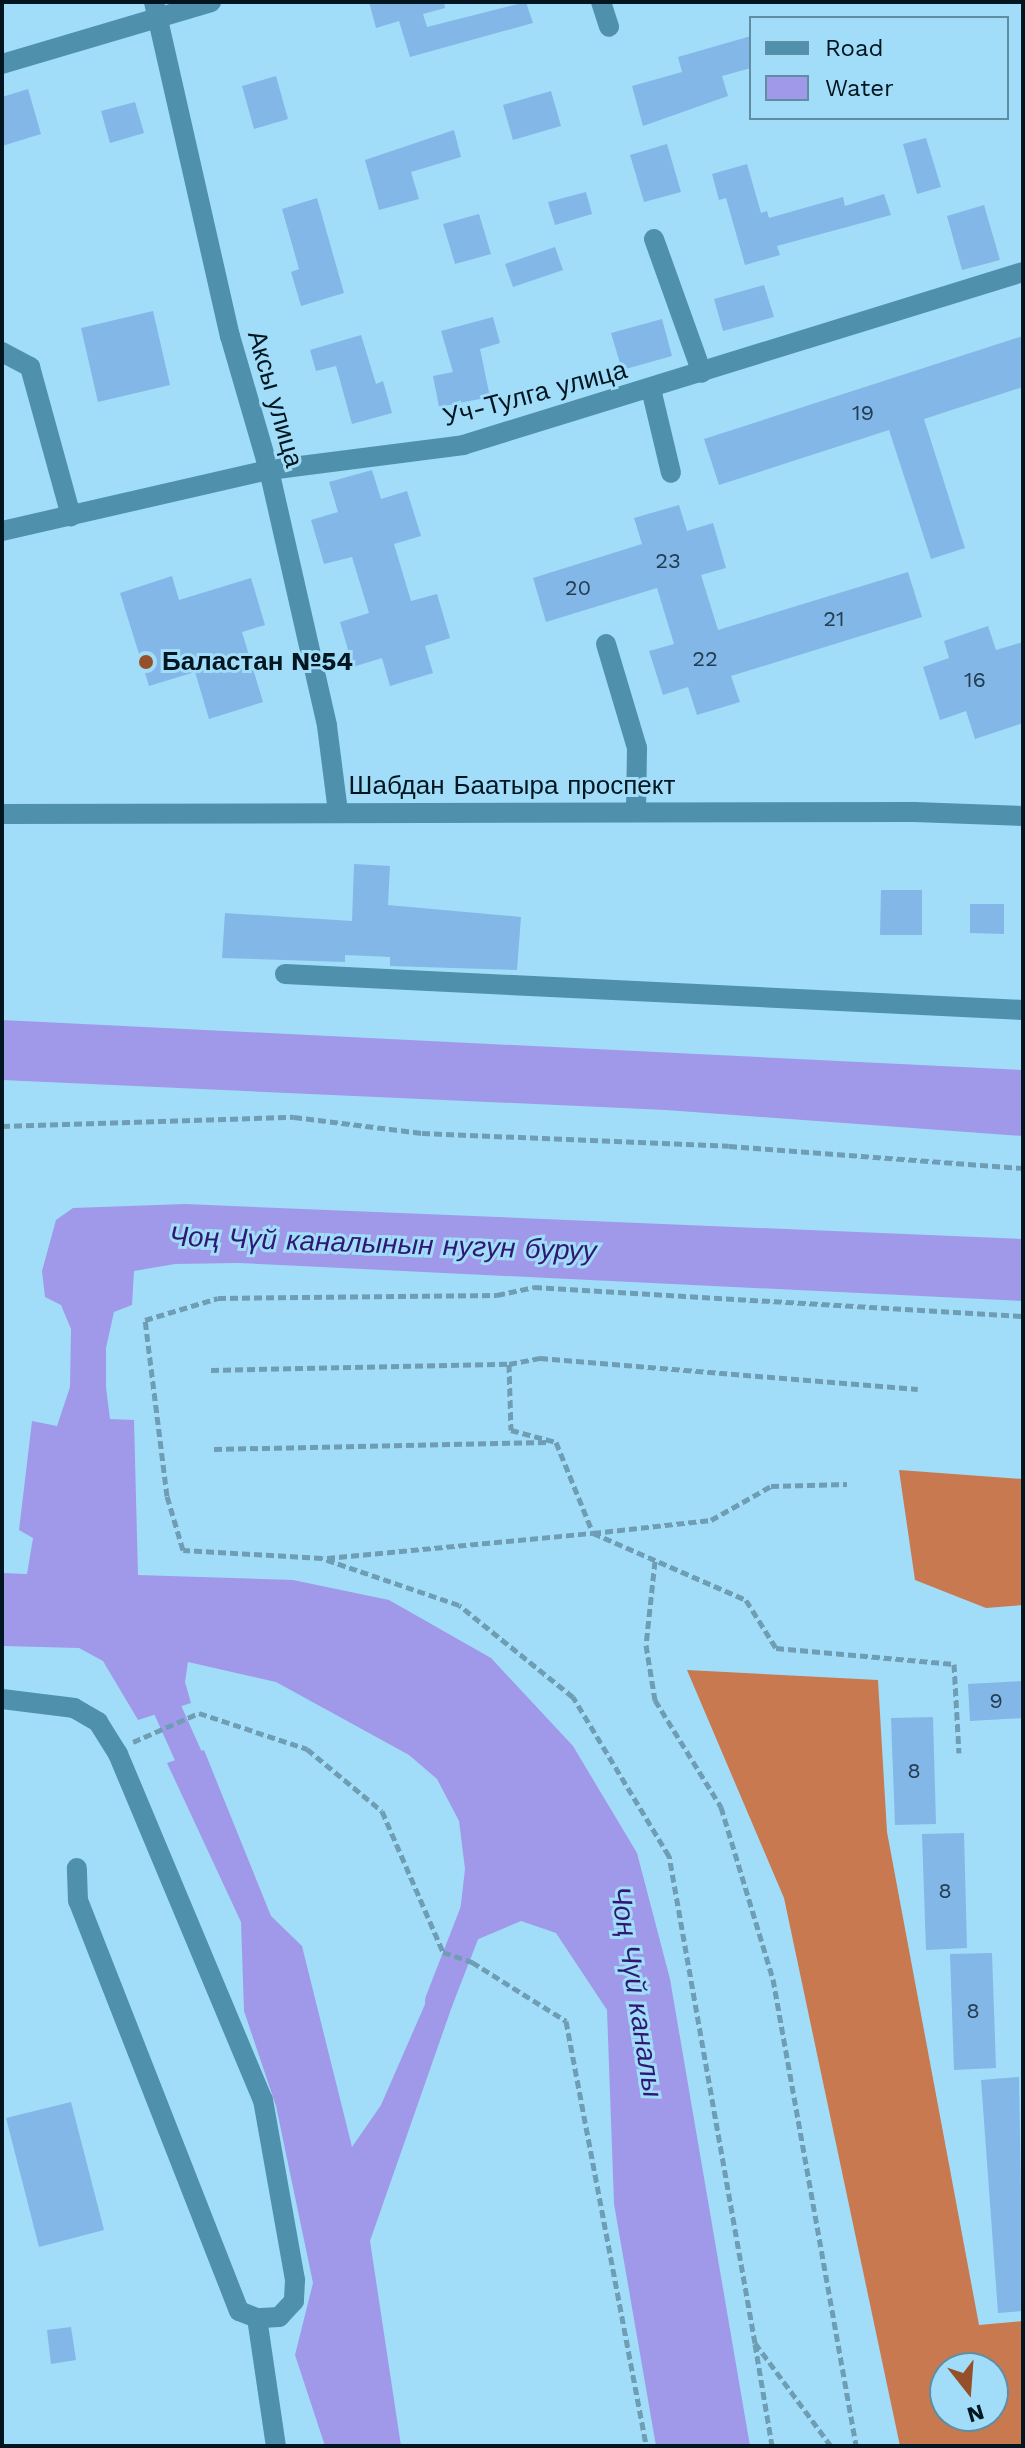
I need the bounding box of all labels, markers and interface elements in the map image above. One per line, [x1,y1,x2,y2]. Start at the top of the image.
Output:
legend [749,16,1009,120]
text: Road [825,34,884,62]
text: Water [825,74,894,102]
street label: Аксы улица [241,327,309,471]
street label: Уч-Тулга улица [440,354,630,434]
house number: 19 [852,400,874,426]
house number: 23 [655,548,681,574]
house number: 20 [565,575,591,601]
house number: 21 [823,606,845,632]
place label: Баластан №54 [162,646,353,678]
house number: 22 [692,646,718,672]
marker: Баластан №54 [137,653,155,671]
house number: 16 [964,667,986,693]
street label: Шабдан Баатыра проспект [349,770,675,802]
water label: Чоң Чүй каналынын нугун буруу [169,1220,597,1268]
house number: 9 [989,1688,1003,1714]
house number: 8 [907,1758,921,1784]
house number: 8 [938,1878,952,1904]
water label: Чоң Чүй каналы [603,1884,669,2100]
house number: 8 [966,1998,980,2024]
north arrow [929,2352,1009,2432]
text: N [964,2399,987,2428]

